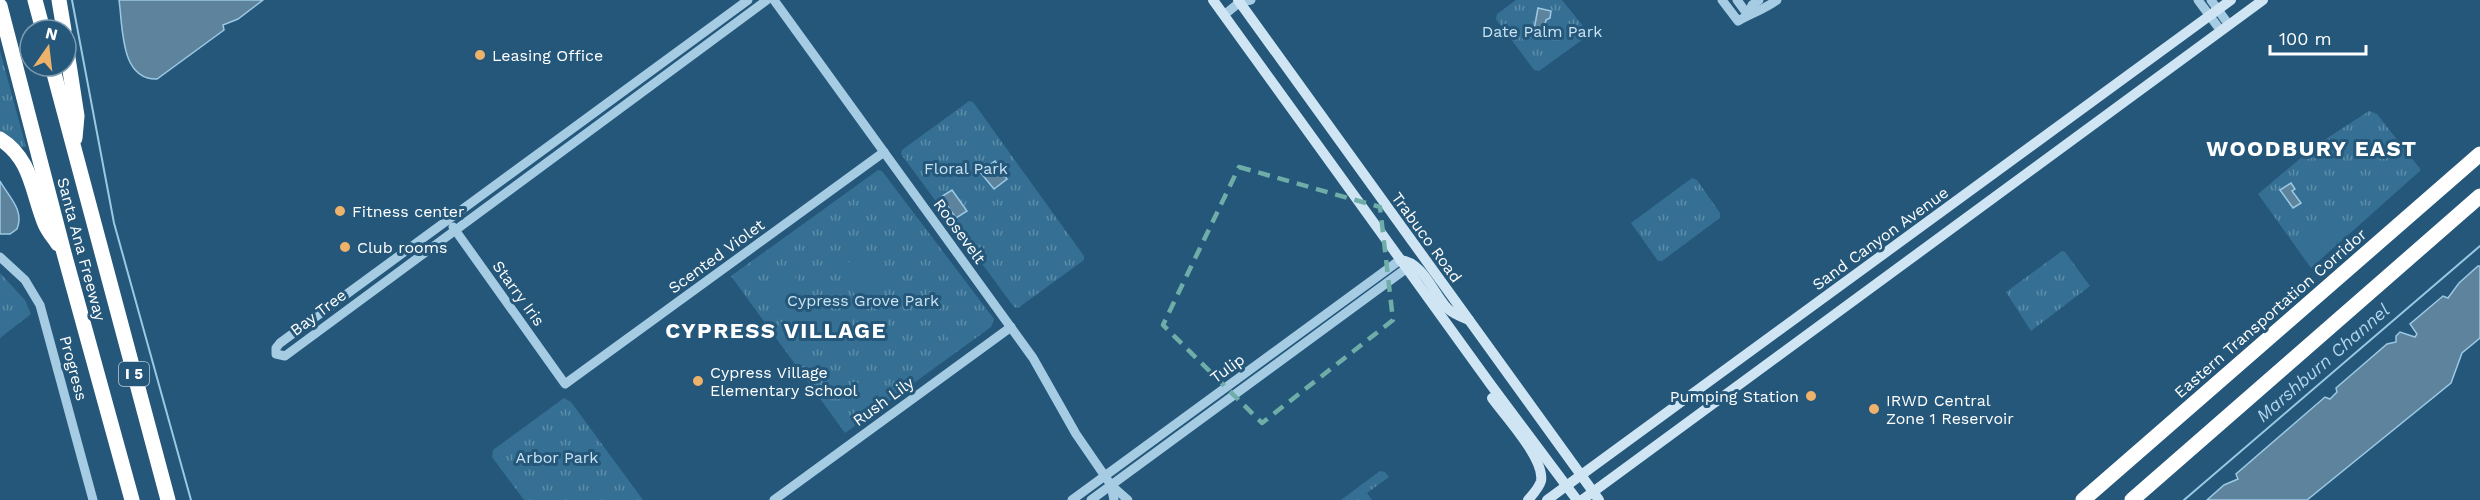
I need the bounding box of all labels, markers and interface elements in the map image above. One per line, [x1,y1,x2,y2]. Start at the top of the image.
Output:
north arrow [18,18,78,78]
scale bar [2270,18,2366,56]
park label: Date Palm Park [1482,22,1602,41]
text: N [43,23,60,45]
text: 100 m [2279,28,2332,49]
place label: Leasing Office [492,46,603,65]
marker: Leasing Office [473,48,487,62]
district label: WOODBURY EAST [2206,136,2418,161]
park label: Floral Park [924,159,1008,178]
street label: Santa Ana Freeway [53,175,110,324]
street label: Sand Canyon Avenue [1809,183,1952,294]
street label: Trabuco Road [1387,188,1466,286]
street label: Roosevelt [930,195,990,268]
place label: Fitness center [352,202,465,221]
marker: Fitness center [333,204,347,218]
street label: Scented Violet [665,215,768,298]
street label: Eastern Transportation Corridor [2170,224,2371,402]
place label: Club rooms [357,238,447,257]
marker: Club rooms [338,240,352,254]
street label: Starry Iris [488,257,549,330]
street label: Bay Tree [287,285,350,340]
park label: Cypress Grove Park [787,291,939,310]
water label: Marshburn Channel [2252,299,2393,426]
district label: CYPRESS VILLAGE [665,318,887,343]
street label: Progress [56,334,91,403]
street label: Tulip [1206,350,1248,387]
road number: I 5 [119,362,149,386]
place label: Cypress Village Elementary School [710,363,858,400]
street label: Rush Lily [849,373,918,430]
marker: Cypress Village Elementary School [691,374,705,388]
place label: Pumping Station [1670,387,1799,406]
marker: Pumping Station [1804,389,1818,403]
place label: IRWD Central Zone 1 Reservoir [1886,391,2014,428]
marker: IRWD Central Zone 1 Reservoir [1867,402,1881,416]
park label: Arbor Park [516,448,598,467]

